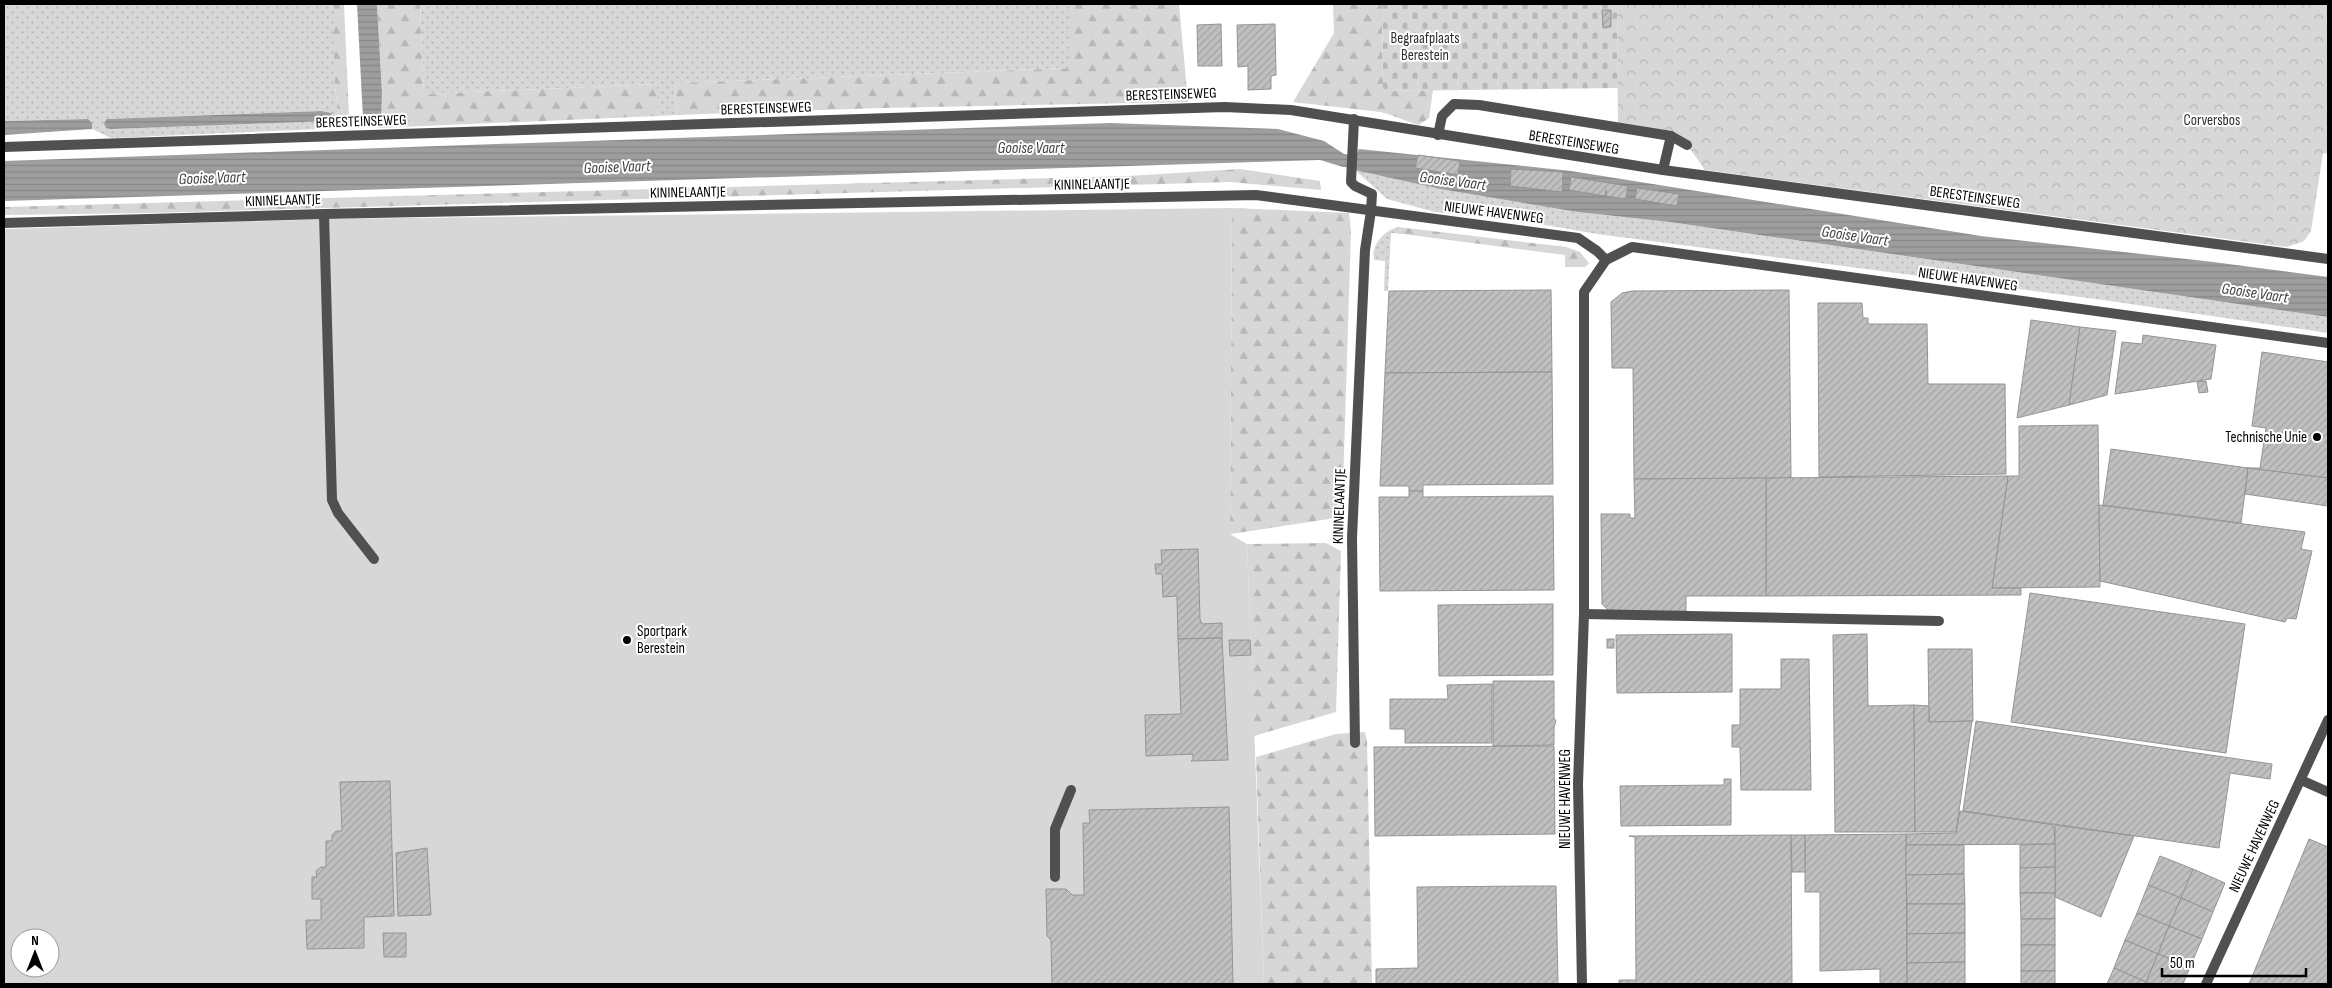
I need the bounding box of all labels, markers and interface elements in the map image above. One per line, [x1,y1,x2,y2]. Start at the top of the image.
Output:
park label: Begraafplaats Berestein [1390,29,1460,65]
street label: BERESTEINSEWEG [1125,83,1217,106]
street label: BERESTEINSEWEG [720,97,812,120]
street label: BERESTEINSEWEG [315,110,407,133]
park label: Corversbos [2184,111,2240,130]
street label: BERESTEINSEWEG [1527,126,1620,159]
water label: Gooise Vaart [997,139,1066,158]
water label: Gooise Vaart [583,157,652,178]
water label: Gooise Vaart [178,168,247,189]
water label: Gooise Vaart [1418,168,1489,195]
street label: KININELAANTJE [1054,174,1130,195]
street label: KININELAANTJE [650,182,726,203]
street label: BERESTEINSEWEG [1928,182,2021,213]
street label: KININELAANTJE [245,190,321,211]
street label: NIEUWE HAVENWEG [1443,197,1545,228]
water label: Gooise Vaart [1820,222,1891,251]
street label: NIEUWE HAVENWEG [1917,263,2019,296]
water label: Gooise Vaart [2220,279,2291,308]
place label: Technische Unie [2225,428,2307,447]
marker: Technische Unie [2311,431,2323,443]
street label: KININELAANTJE [1329,468,1350,544]
place label: Sportpark Berestein [637,622,687,658]
marker: Sportpark Berestein [621,634,633,646]
street label: NIEUWE HAVENWEG [1556,749,1575,849]
street label: NIEUWE HAVENWEG [2225,797,2284,896]
north arrow [10,928,60,978]
text: N [31,932,39,949]
scale bar [2162,946,2306,978]
text: 50 m [2170,954,2195,973]

